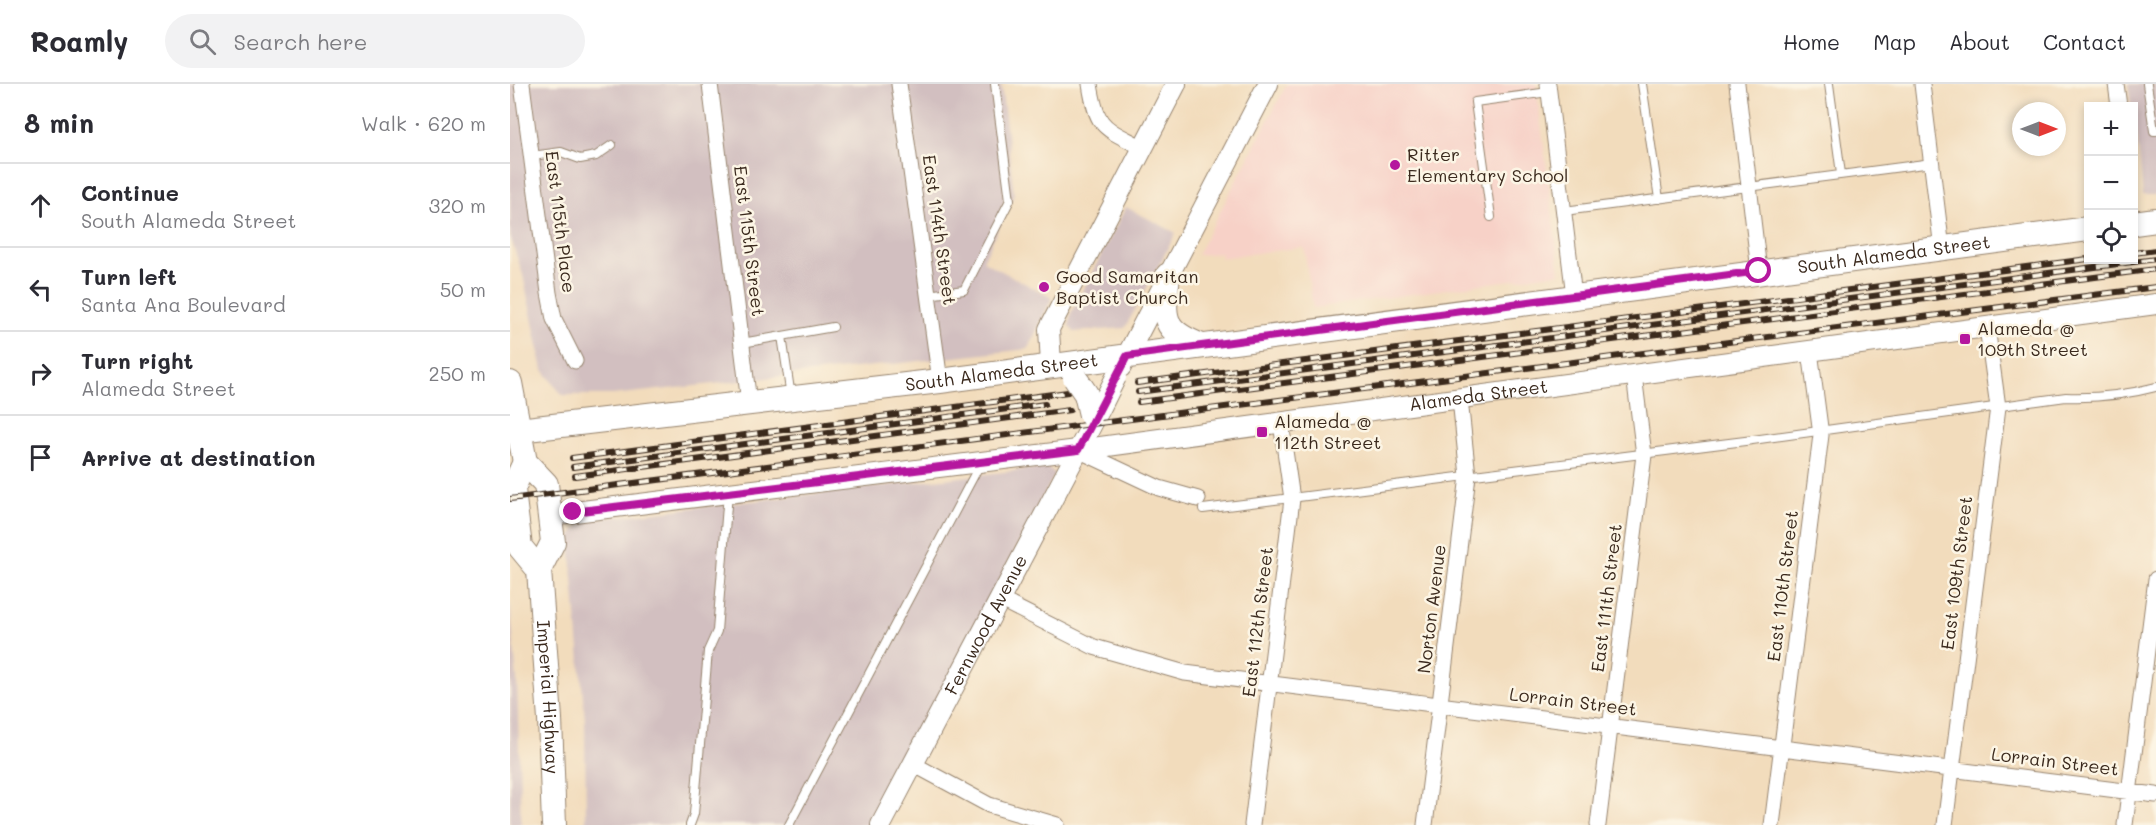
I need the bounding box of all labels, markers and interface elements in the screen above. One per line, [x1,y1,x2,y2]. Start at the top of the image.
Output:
search box [165,14,585,68]
text: Roamly [30,23,129,59]
icon: search [186,25,219,58]
text: Search here [234,27,367,56]
text: Home [1783,28,1840,55]
text: Map [1873,28,1916,55]
text: About [1949,28,2010,55]
text: Contact [2043,28,2126,55]
north arrow [2012,102,2066,156]
map controls [2084,102,2138,264]
button: + [2084,102,2138,156]
text: 8 min [24,106,94,140]
text: Walk · 620 m [361,110,486,136]
place label: Ritter Elementary School [1407,142,1569,187]
street label: East 115th Place [540,150,582,294]
street label: East 114th Street [918,153,962,307]
button: − [2084,156,2138,210]
marker: Ritter Elementary School [1388,158,1402,172]
street label: East 115th Street [729,164,771,318]
text: Continue [81,178,179,207]
icon: ahead [24,189,57,222]
text: 320 m [428,192,486,218]
text: South Alameda Street [81,207,296,233]
button: locate [2084,210,2138,264]
street label: South Alameda Street [1796,229,1991,278]
route start [1745,257,1771,283]
text: Turn left [81,262,177,291]
place label: Good Samaritan Baptist Church [1056,264,1198,309]
icon: left [24,273,57,306]
text: 50 m [440,276,486,302]
marker: Good Samaritan Baptist Church [1037,280,1051,294]
text: Santa Ana Boulevard [81,291,286,317]
place label: Alameda @ 109th Street [1977,316,2088,361]
marker: Alameda @ 109th Street [1958,332,1972,346]
text: Turn right [81,346,193,375]
street label: South Alameda Street [904,347,1099,396]
icon: right [24,357,57,390]
text: 250 m [429,360,486,386]
street label: Alameda Street [1408,374,1549,416]
text: Alameda Street [81,375,236,401]
place label: Alameda @ 112th Street [1274,409,1381,454]
marker: Alameda @ 112th Street [1255,425,1269,439]
icon: arrive [24,441,57,474]
text: Arrive at destination [81,443,316,472]
street label: East 109th Street [1935,495,1977,651]
route end [559,498,585,524]
street label: East 110th Street [1761,509,1803,663]
street label: East 111th Street [1585,522,1627,673]
street label: Norton Avenue [1411,543,1451,675]
street label: East 112th Street [1236,545,1278,698]
street label: Fernwood Avenue [939,550,1032,699]
street label: Imperial Highway [532,619,565,774]
street label: Lorrain Street [1508,681,1638,721]
street label: Lorrain Street [1990,741,2120,781]

